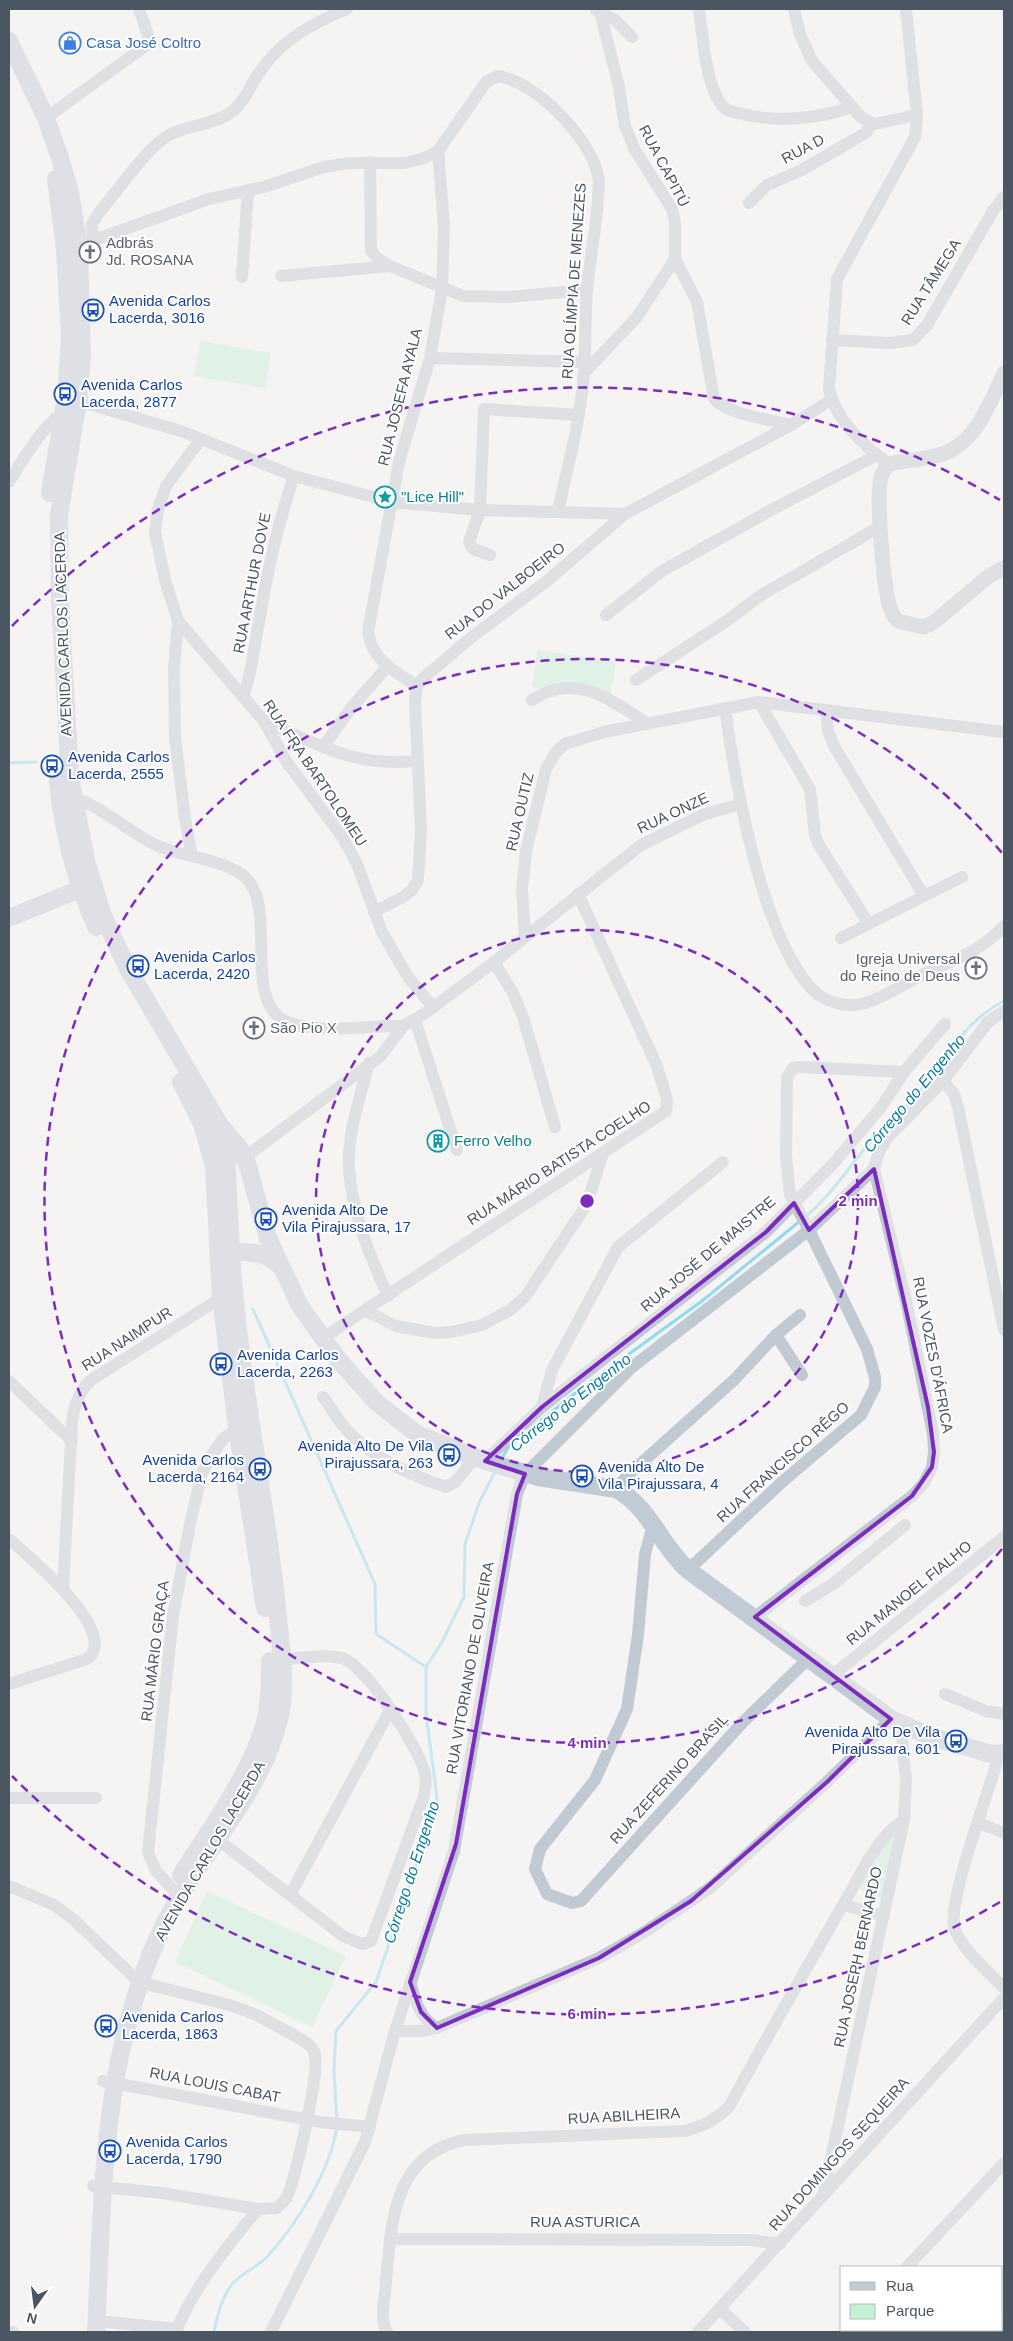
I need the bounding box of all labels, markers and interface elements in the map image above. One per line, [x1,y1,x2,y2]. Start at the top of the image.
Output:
shop icon: Casa José Coltro [58,31,82,55]
place label: Casa José Coltro [86,34,201,51]
street label: RUA CAPITÚ [636,122,693,209]
street label: RUA D [779,130,827,167]
street label: RUA OLÍMPIA DE MENEZES [558,182,589,380]
place label: Adbrás Jd. ROSANA [106,234,194,268]
street label: RUA TÂMEGA [897,236,964,328]
church icon: Adbrás Jd. ROSANA [78,240,102,264]
place label: Avenida Carlos Lacerda, 3016 [109,292,210,326]
bus stop icon: Avenida Carlos Lacerda, 3016 [81,298,105,322]
street label: RUA JOSEFA AYALA [374,326,425,467]
place label: Avenida Carlos Lacerda, 2877 [81,376,182,410]
bus stop icon: Avenida Carlos Lacerda, 2877 [53,382,77,406]
place icon: "Lice Hill" [373,485,397,509]
place label: "Lice Hill" [401,488,464,505]
street label: RUA ARTHUR DOVE [230,511,274,655]
street label: AVENIDA CARLOS LACERDA [50,531,75,737]
street label: RUA DO VALBOEIRO [441,539,568,643]
street label: RUA FRA BARTOLOMEU [260,696,371,849]
place label: Avenida Carlos Lacerda, 2555 [68,748,169,782]
bus stop icon: Avenida Carlos Lacerda, 2555 [40,754,64,778]
street label: RUA OUTIZ [502,771,537,853]
street label: RUA ONZE [634,789,711,836]
place label: Avenida Carlos Lacerda, 2420 [154,948,255,982]
place label: Igreja Universal do Reino de Deus [840,950,960,984]
bus stop icon: Avenida Carlos Lacerda, 2420 [126,954,150,978]
church icon: Igreja Universal do Reino de Deus [964,956,988,980]
church icon: São Pio X [242,1016,266,1040]
place label: São Pio X [270,1019,337,1036]
water label: Córrego do Engenho [860,1031,969,1156]
street label: RUA MÁRIO BATISTA COELHO [464,1097,654,1228]
building icon: Ferro Velho [426,1129,450,1153]
place label: Ferro Velho [454,1132,532,1149]
centre of rings [578,1192,596,1210]
street label: RUA JOSÉ DE MAISTRE [637,1192,778,1315]
text: 2 min [838,1192,878,1209]
place label: Avenida Alto De Vila Pirajussara, 17 [282,1201,411,1235]
bus stop icon: Avenida Alto De Vila Pirajussara, 17 [254,1207,278,1231]
street label: RUA VOZES D'ÁFRICA [910,1275,957,1434]
street label: RUA NAIMPUR [78,1303,175,1374]
place label: Avenida Carlos Lacerda, 2263 [237,1346,338,1380]
water label: Córrego do Engenho [507,1350,634,1455]
bus stop icon: Avenida Carlos Lacerda, 2263 [209,1352,233,1376]
street label: RUA FRANCISCO RÊGO [713,1398,852,1525]
place label: Avenida Alto De Vila Pirajussara, 263 [298,1437,434,1471]
bus stop icon: Avenida Alto De Vila Pirajussara, 263 [437,1443,461,1467]
place label: Avenida Carlos Lacerda, 2164 [143,1451,244,1485]
bus stop icon: Avenida Carlos Lacerda, 2164 [248,1457,272,1481]
place label: Avenida Alto De Vila Pirajussara, 4 [598,1458,719,1492]
bus stop icon: Avenida Alto De Vila Pirajussara, 4 [570,1464,594,1488]
street label: RUA MANOEL FIALHO [843,1537,975,1648]
street label: RUA VITORIANO DE OLIVEIRA [442,1560,497,1776]
street label: RUA MÁRIO GRAÇA [137,1580,172,1722]
street label: RUA ZEFERINO BRASIL [606,1710,731,1847]
place label: Avenida Alto De Vila Pirajussara, 601 [805,1723,941,1757]
bus stop icon: Avenida Alto De Vila Pirajussara, 601 [944,1729,968,1753]
text: 4 min [567,1734,607,1751]
street label: AVENIDA CARLOS LACERDA [151,1758,268,1944]
water label: Córrego do Engenho [380,1799,443,1945]
street label: RUA JOSEPH BERNARDO [830,1865,885,2049]
text: 6 min [567,2005,607,2022]
place label: Avenida Carlos Lacerda, 1863 [122,2008,223,2042]
bus stop icon: Avenida Carlos Lacerda, 1863 [94,2014,118,2038]
street label: RUA LOUIS CABAT [148,2063,282,2106]
street label: RUA DOMINGOS SEQUEIRA [765,2074,912,2234]
street label: RUA ABILHEIRA [567,2104,681,2127]
place label: Avenida Carlos Lacerda, 1790 [126,2133,227,2167]
bus stop icon: Avenida Carlos Lacerda, 1790 [98,2139,122,2163]
street label: RUA ASTURICA [530,2213,640,2230]
legend [840,2266,1003,2331]
text: Rua [886,2277,914,2294]
north arrow [10,2281,60,2331]
text: Parque [886,2302,934,2319]
text: N [25,2310,39,2328]

